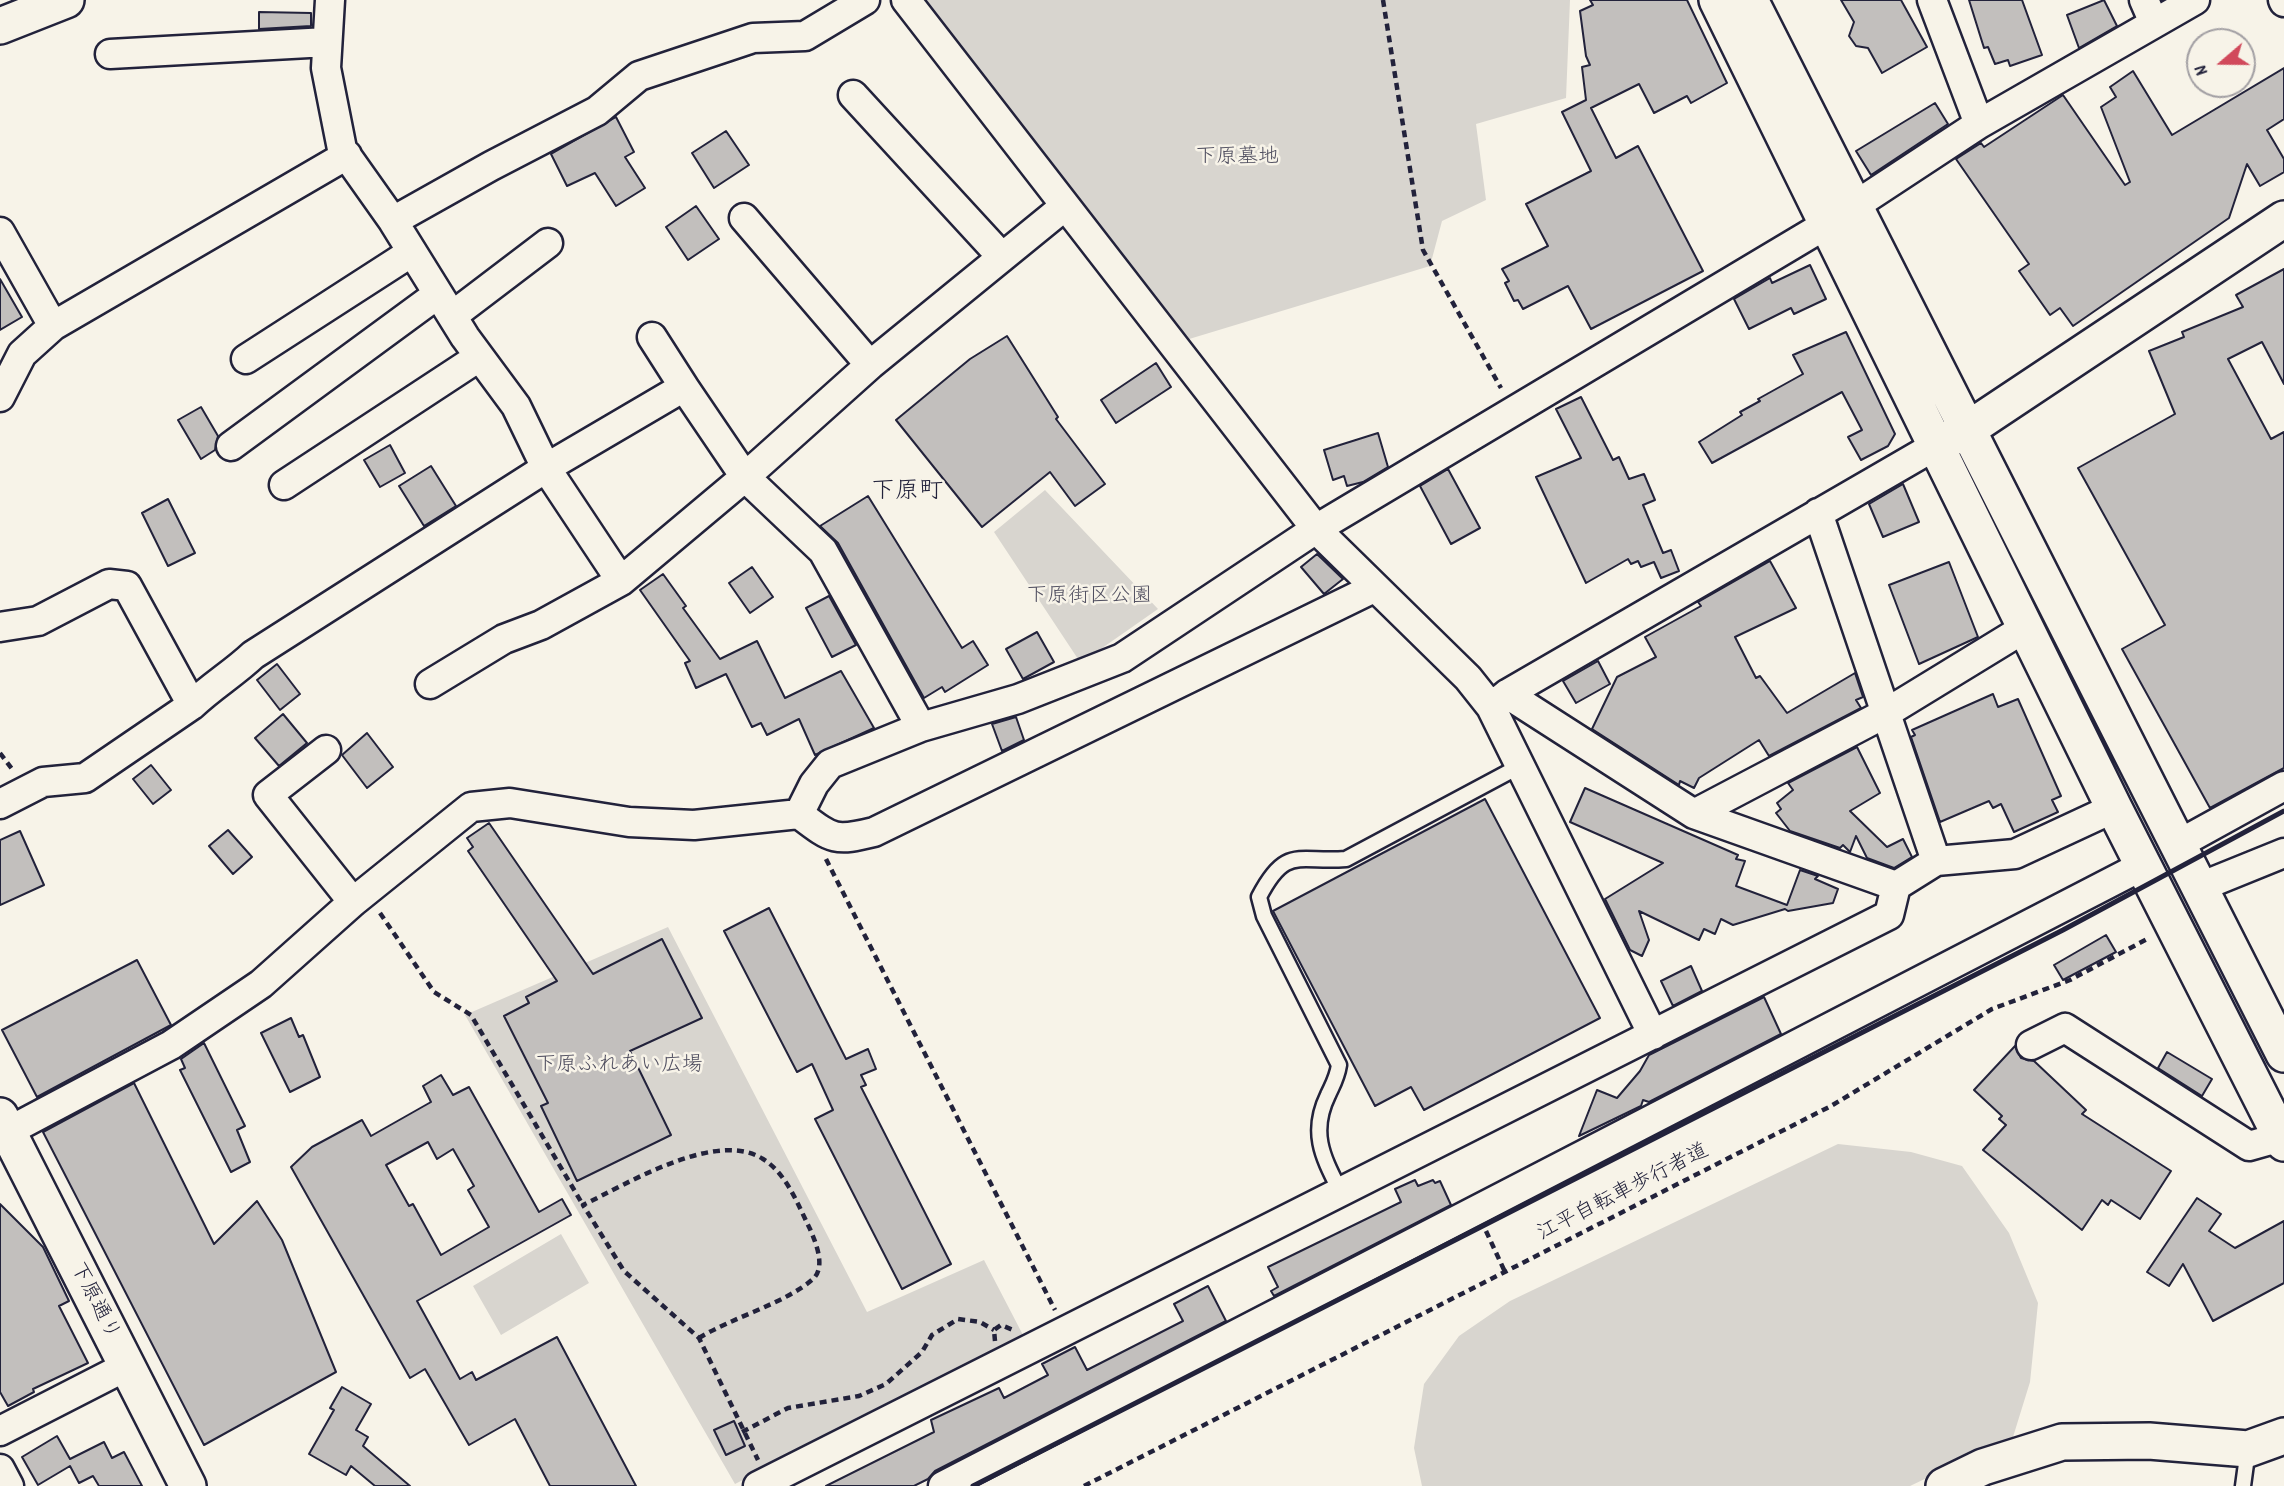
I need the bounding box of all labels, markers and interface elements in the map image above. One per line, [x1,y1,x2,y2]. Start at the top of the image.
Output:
north arrow [2186,28,2256,98]
text: N [2188,61,2217,79]
park label: 下原墓地 [1195,146,1279,172]
district label: 下原町 [871,480,943,508]
park label: 下原街区公園 [1026,585,1152,611]
park label: 下原ふれあい広場 [535,1054,703,1080]
street label: 江平自転車歩行者道 [1534,1140,1714,1248]
street label: 下原通り [63,1259,123,1345]

